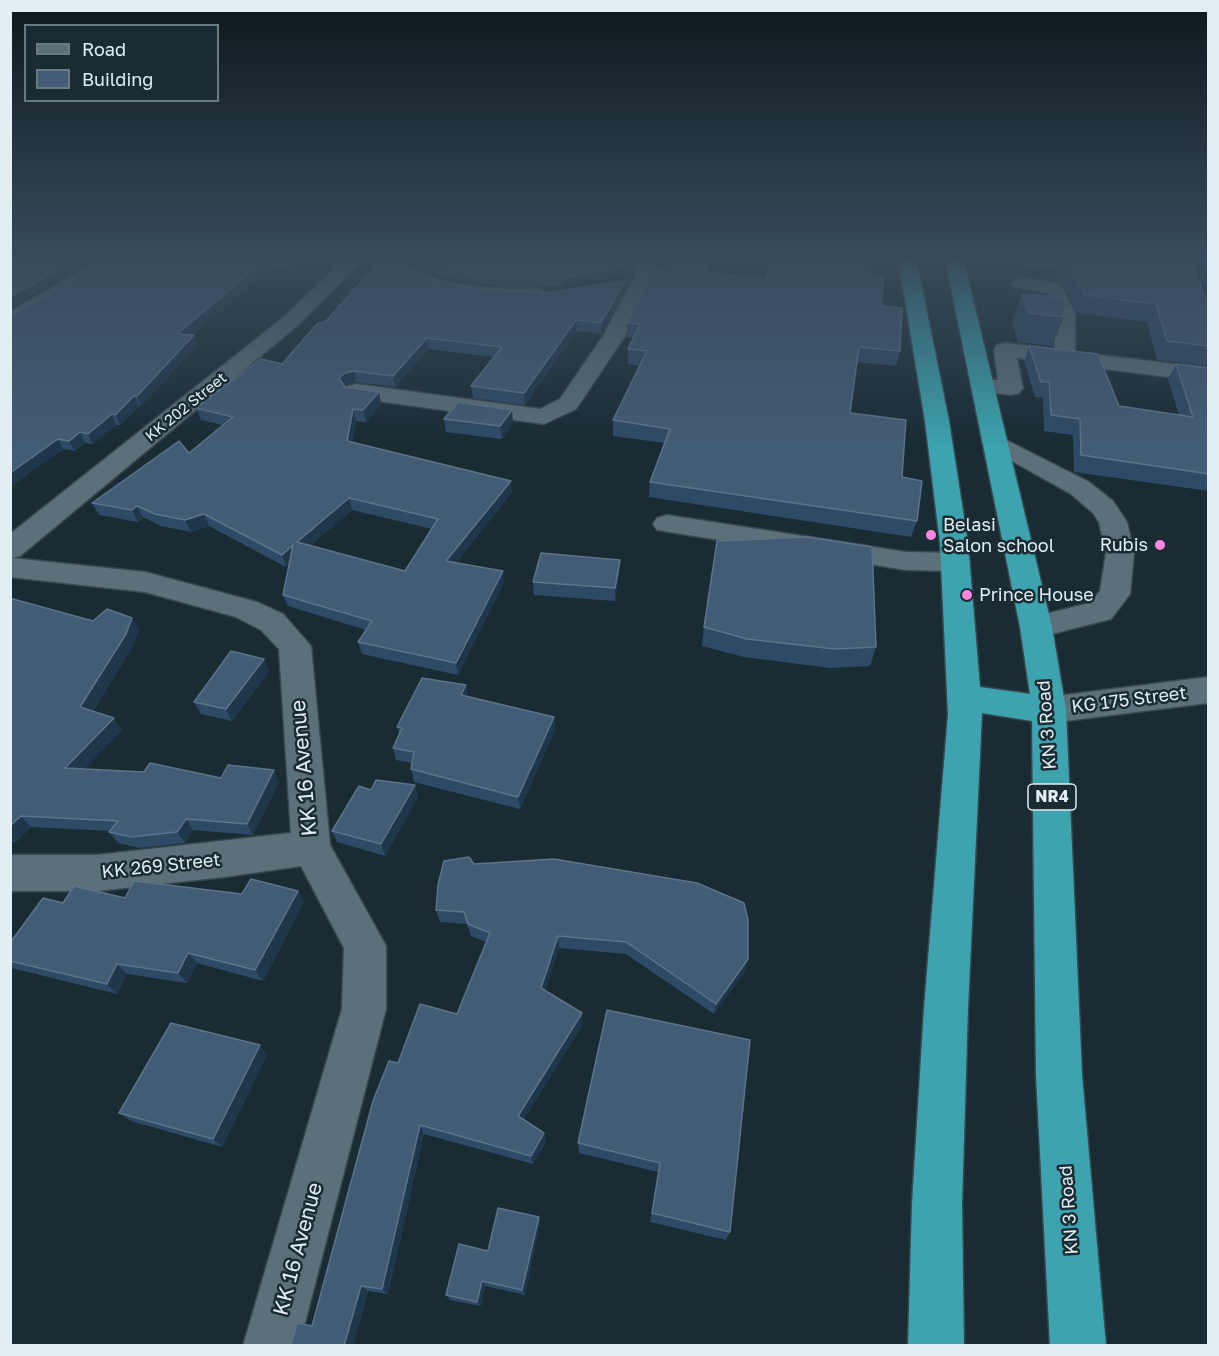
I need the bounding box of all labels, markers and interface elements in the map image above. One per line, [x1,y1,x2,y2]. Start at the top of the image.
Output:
legend [24,24,219,102]
text: Road [82,38,126,60]
text: Building [82,68,153,90]
street label: KK 202 Street [142,369,230,445]
place label: Belasi Salon school [943,514,1054,556]
marker: Belasi Salon school [924,528,938,542]
place label: Rubis [1100,534,1148,556]
marker: Rubis [1153,538,1167,552]
place label: Prince House [979,584,1094,606]
marker: Prince House [960,588,974,602]
street label: KN 3 Road [1033,679,1061,771]
street label: KG 175 Street [1070,682,1188,718]
street label: KK 16 Avenue [285,699,323,837]
road number: NR4 [1028,784,1076,810]
street label: KK 269 Street [101,849,221,883]
street label: KN 3 Road [1055,1164,1083,1256]
street label: KK 16 Avenue [268,1180,328,1318]

